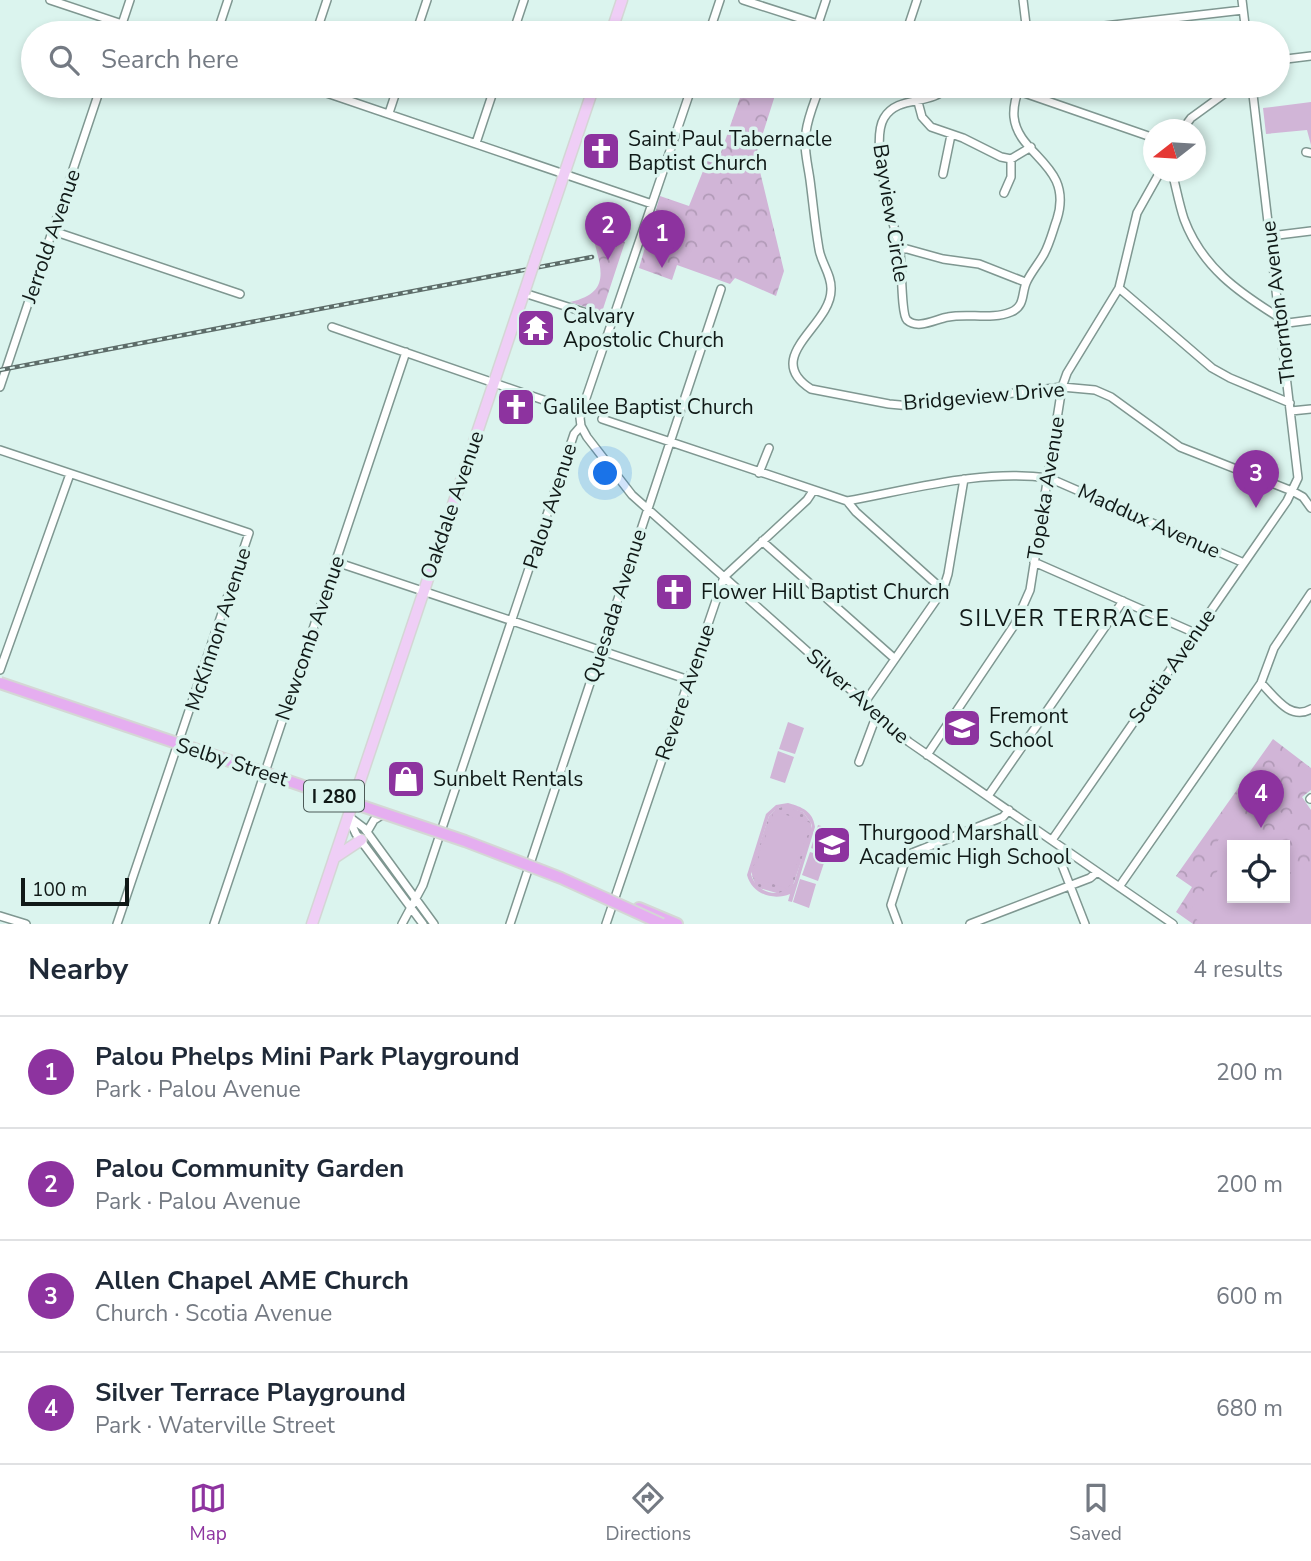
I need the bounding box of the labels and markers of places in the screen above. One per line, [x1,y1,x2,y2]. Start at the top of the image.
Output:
place label: Saint Paul Tabernacle Baptist Church [628,125,832,177]
church icon: Saint Paul Tabernacle Baptist Church [580,130,622,172]
pin: 2 [585,202,631,260]
pin: 1 [639,210,685,268]
place label: Calvary Apostolic Church [563,302,724,354]
temple icon: Calvary Apostolic Church [515,307,557,349]
church icon: Galilee Baptist Church [495,386,537,428]
place label: Galilee Baptist Church [543,393,754,421]
pin: 3 [1233,450,1279,508]
church icon: Flower Hill Baptist Church [653,571,695,613]
place label: Flower Hill Baptist Church [701,578,950,606]
place label: Fremont School [989,702,1068,754]
school or university icon: Fremont School [941,707,983,749]
shop icon: Sunbelt Rentals [385,758,427,800]
place label: Sunbelt Rentals [433,765,583,793]
pin: 4 [1238,770,1284,828]
place label: Thurgood Marshall Academic High School [859,819,1072,871]
school or university icon: Thurgood Marshall Academic High School [811,824,853,866]

